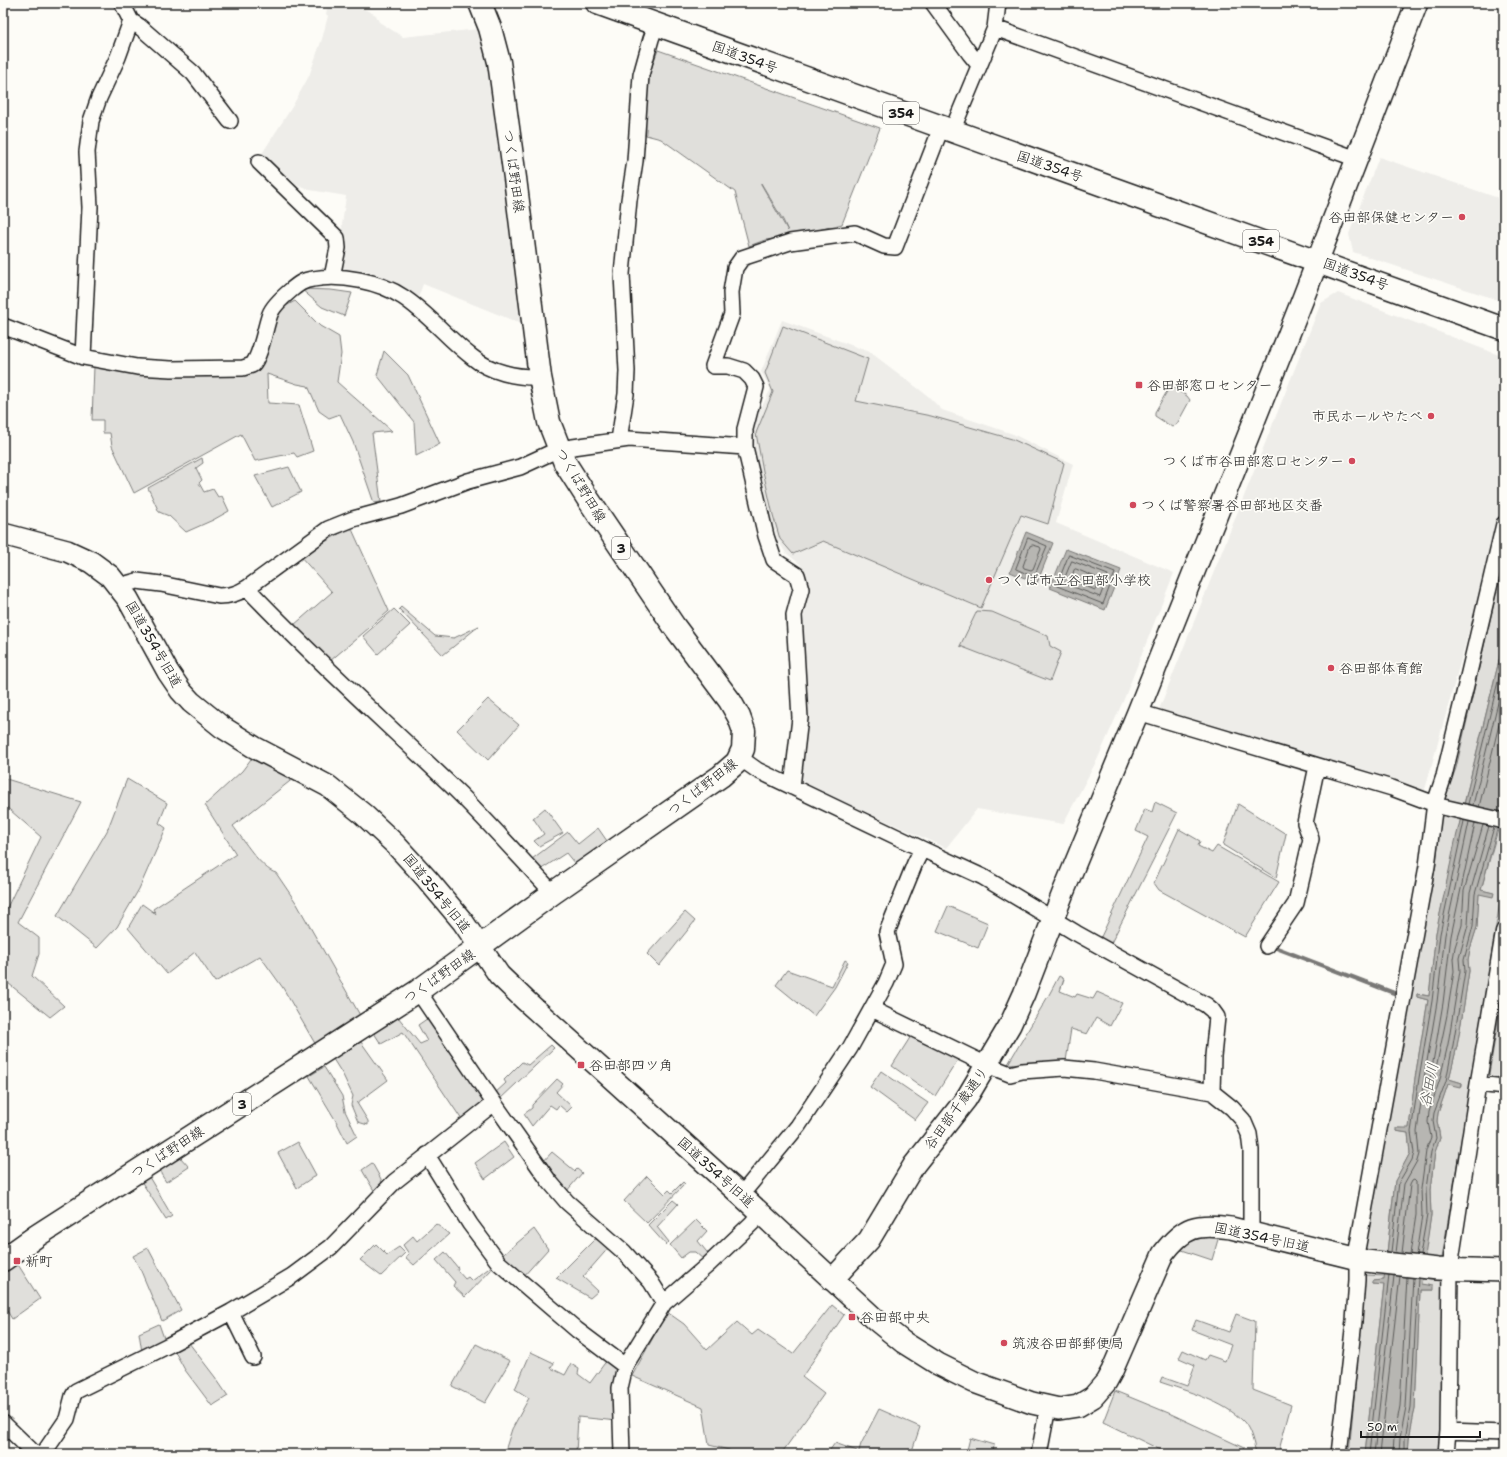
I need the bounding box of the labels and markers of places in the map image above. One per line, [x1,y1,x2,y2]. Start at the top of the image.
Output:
place label: 谷田部保健センター [1329,208,1454,226]
marker: 谷田部保健センター [1457,212,1467,222]
place label: 谷田部窓口センター [1147,376,1272,394]
marker: 谷田部窓口センター [1134,380,1144,390]
place label: 市民ホールやたべ [1312,407,1423,425]
marker: 市民ホールやたべ [1426,411,1436,421]
place label: つくば市谷田部窓口センター [1163,452,1344,470]
marker: つくば市谷田部窓口センター [1347,456,1357,466]
place label: つくば警察署谷田部地区交番 [1141,496,1323,514]
marker: つくば警察署谷田部地区交番 [1128,500,1138,510]
place label: つくば市立谷田部小学校 [997,571,1151,589]
marker: つくば市立谷田部小学校 [984,575,994,585]
place label: 谷田部体育館 [1339,659,1423,677]
marker: 谷田部体育館 [1326,663,1336,673]
place label: 谷田部四ツ角 [589,1056,673,1074]
marker: 谷田部四ツ角 [576,1060,586,1070]
place label: 新町 [25,1252,53,1270]
marker: 新町 [12,1256,22,1266]
place label: 谷田部中央 [860,1308,930,1326]
marker: 谷田部中央 [847,1312,857,1322]
place label: 筑波谷田部郵便局 [1012,1334,1124,1352]
marker: 筑波谷田部郵便局 [999,1338,1009,1348]

